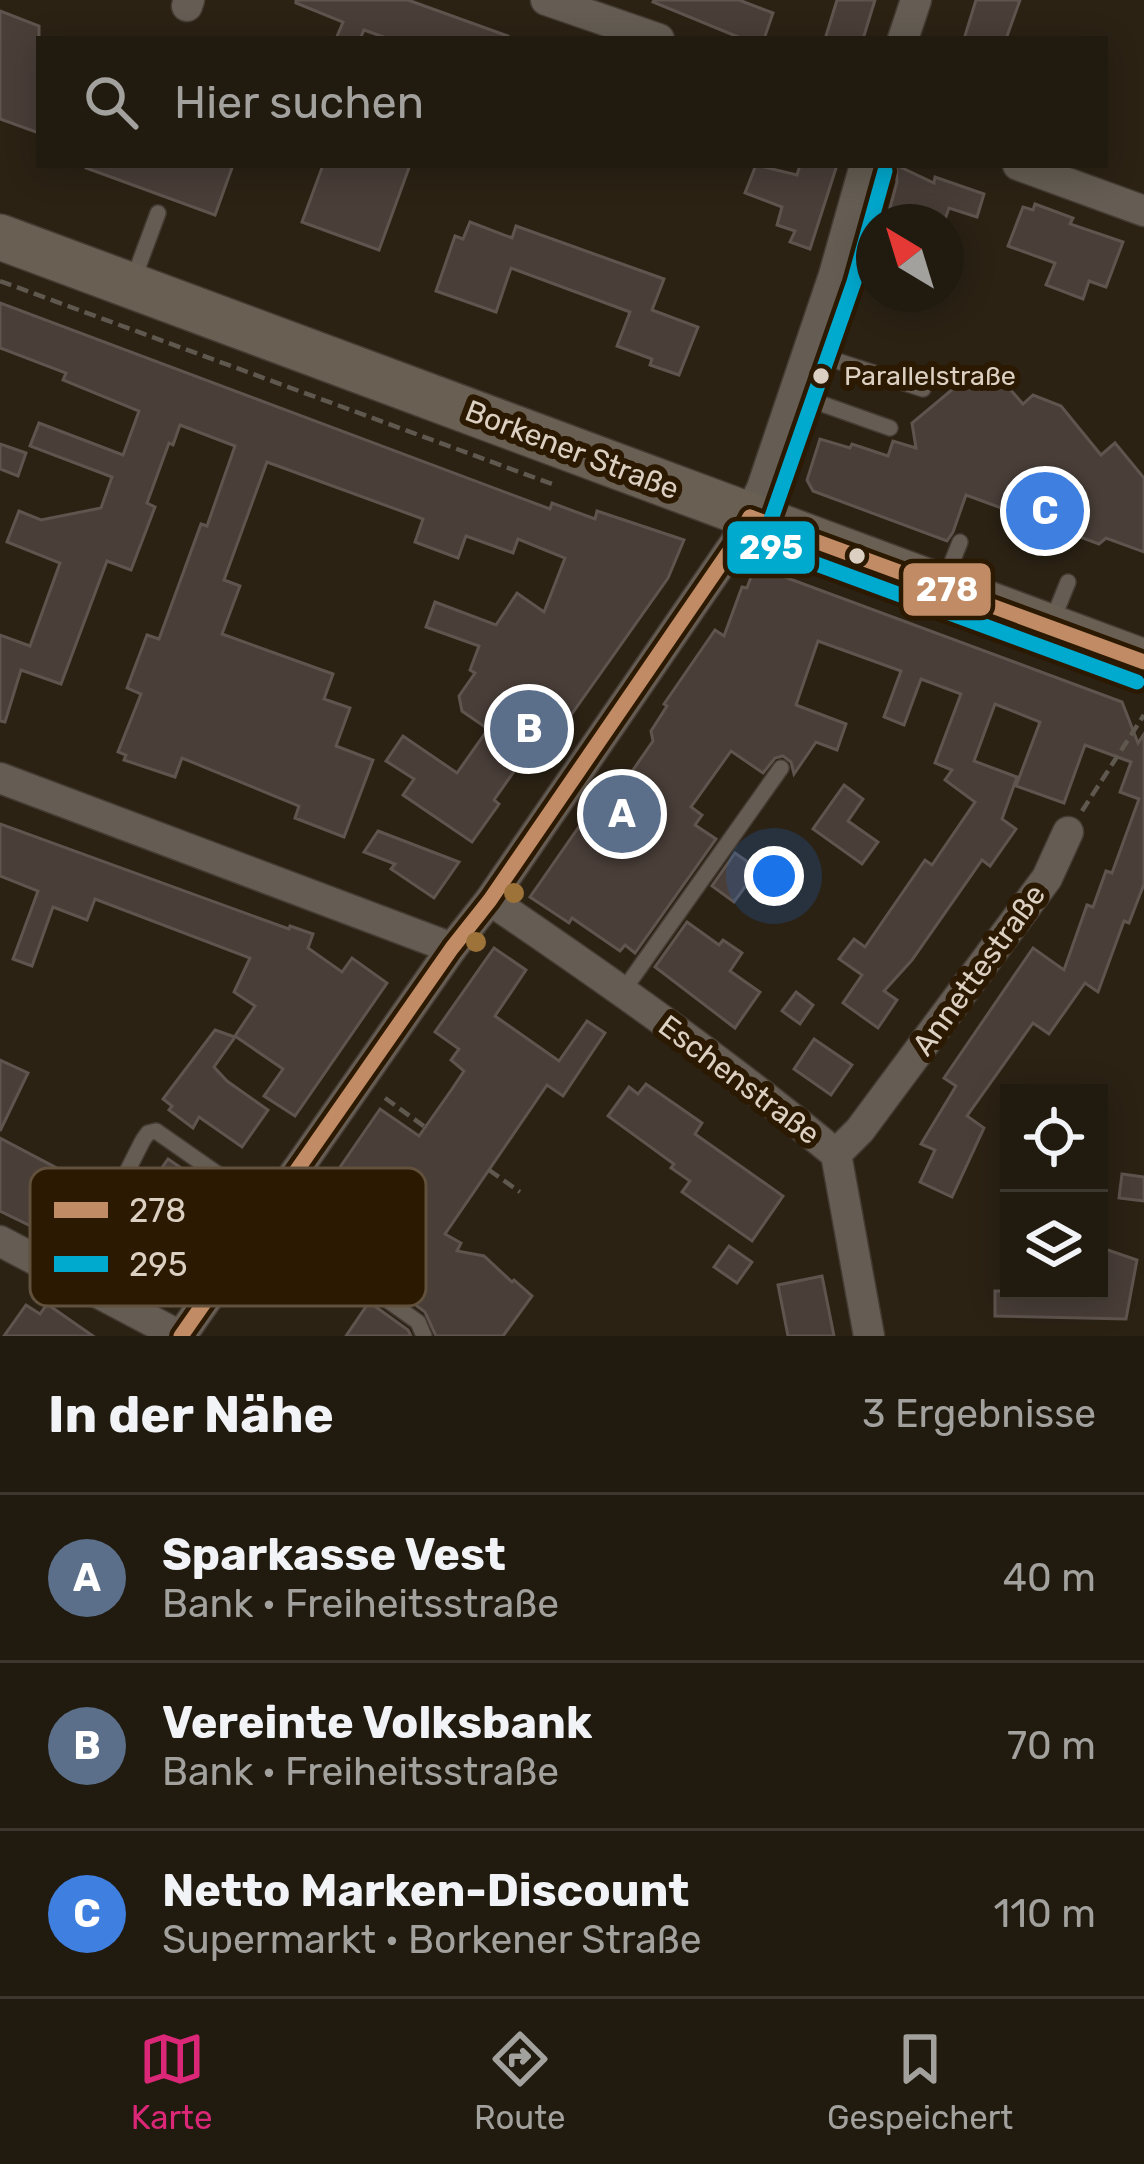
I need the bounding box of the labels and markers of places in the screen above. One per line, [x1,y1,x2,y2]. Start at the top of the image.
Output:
place label: Parallelstraße [844,360,1016,392]
marker: Parallelstraße [810,365,832,387]
pin: C [1006,466,1084,556]
unlabelled marker [846,545,868,567]
pin: B [490,684,568,774]
pin: A [583,769,661,859]

